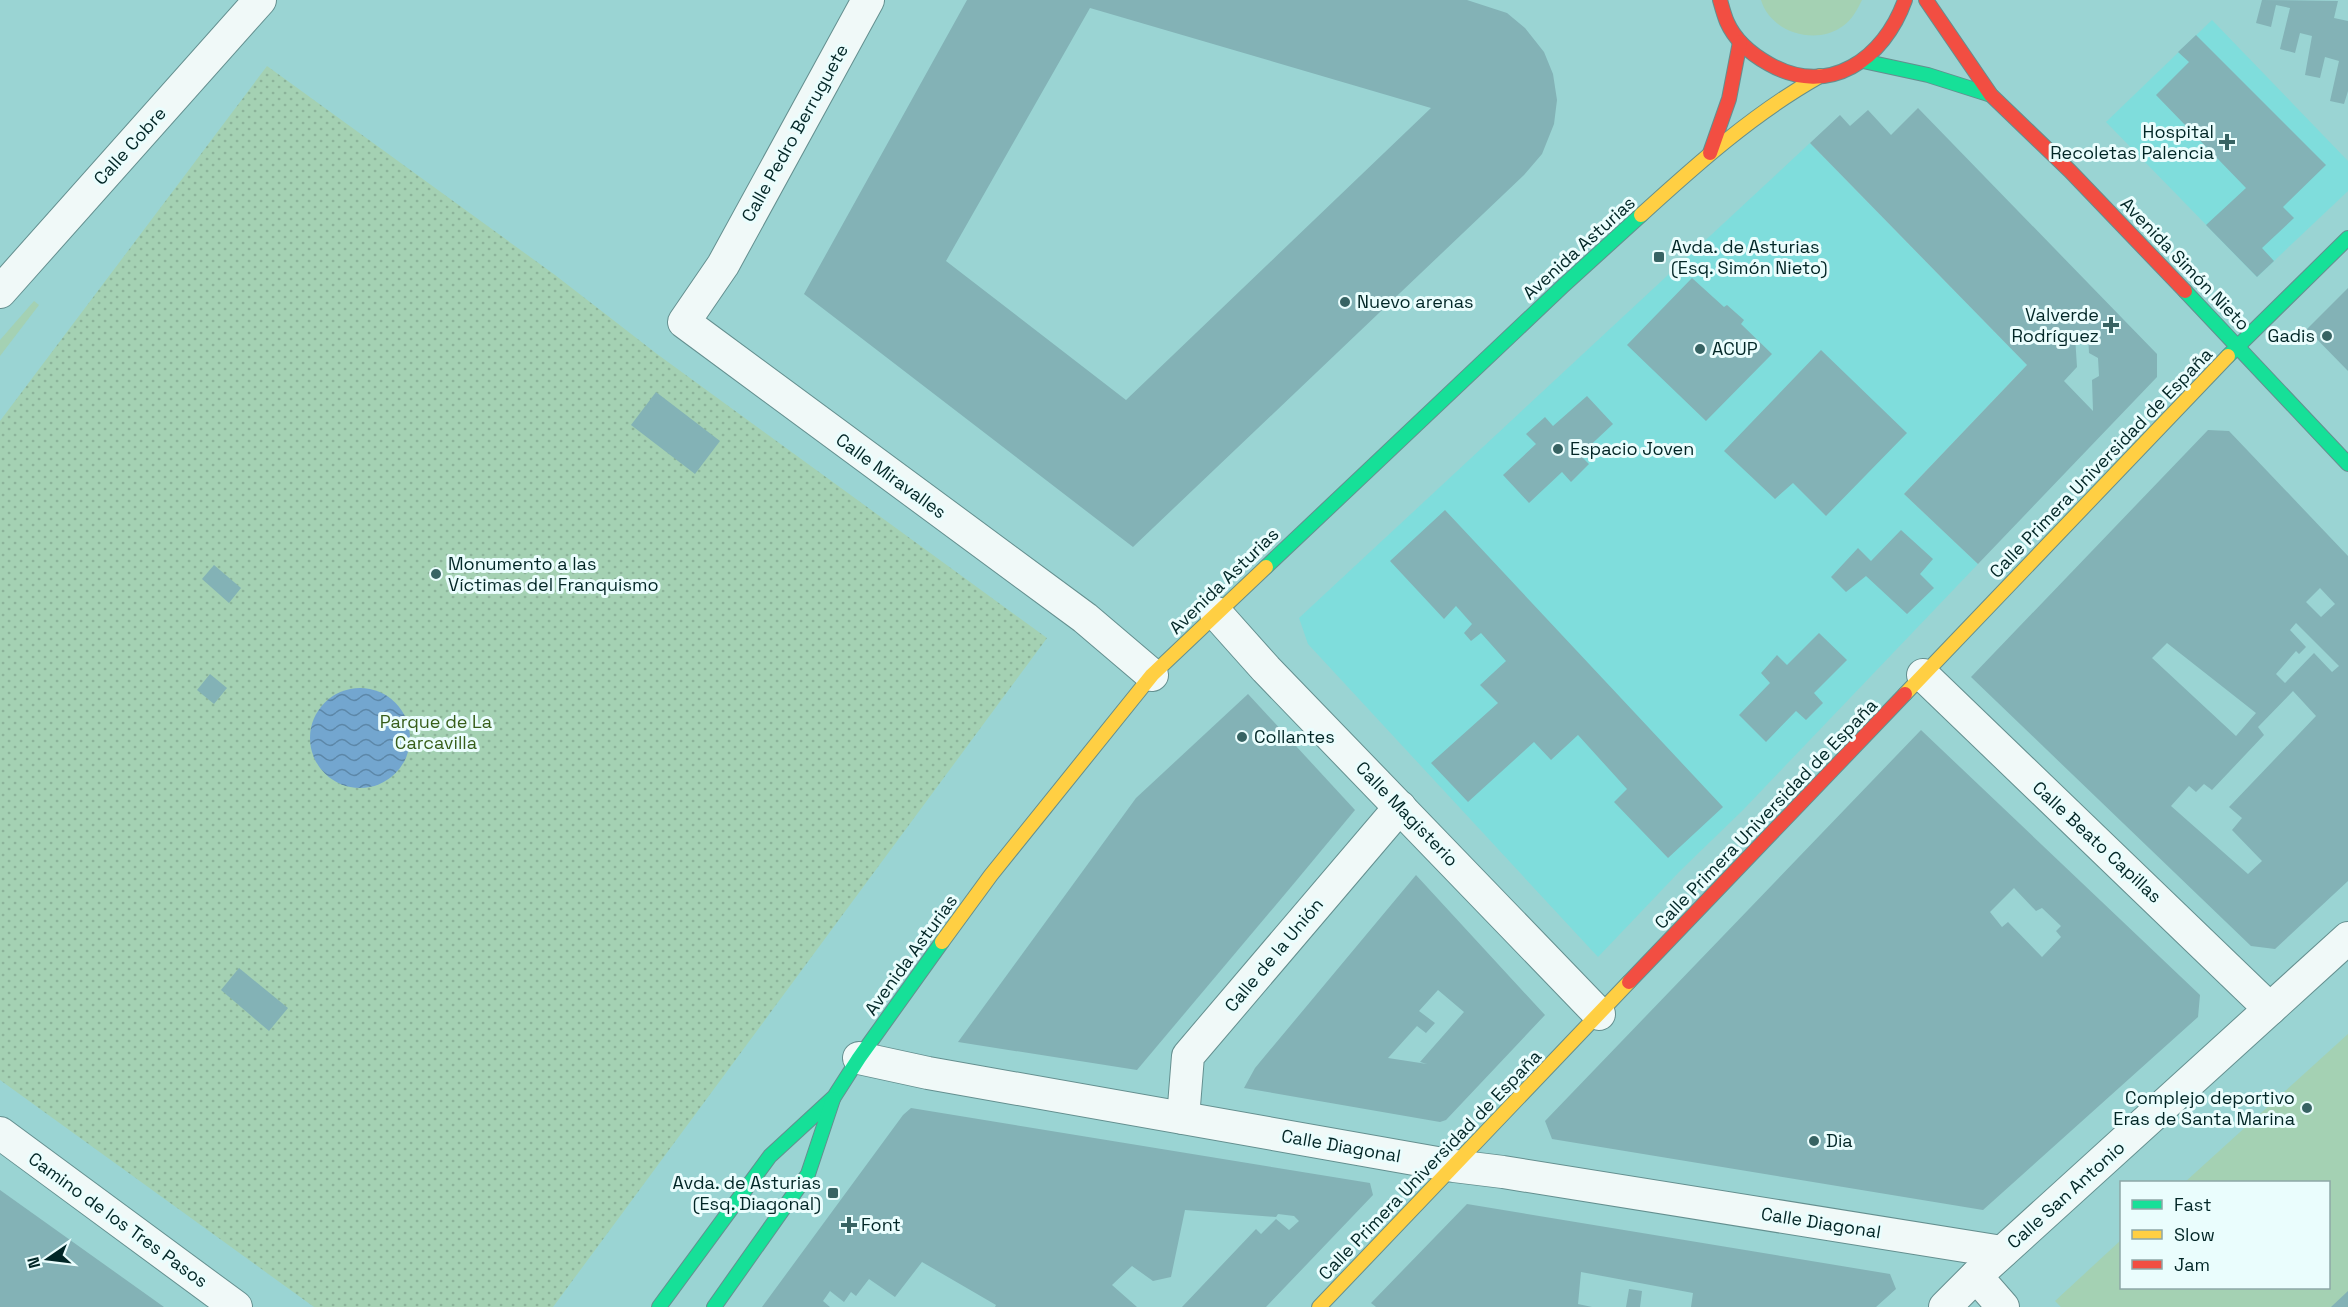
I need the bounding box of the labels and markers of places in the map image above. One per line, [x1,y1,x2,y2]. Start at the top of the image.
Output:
place label: Hospital Recoletas Palencia [2050,120,2214,164]
marker: Hospital Recoletas Palencia [2218,133,2236,151]
place label: Avda. de Asturias (Esq. Simón Nieto) [1671,235,1828,279]
marker: Avda. de Asturias (Esq. Simón Nieto) [1652,250,1666,264]
place label: Nuevo arenas [1357,290,1474,313]
marker: Nuevo arenas [1338,295,1352,309]
place label: Valverde Rodríguez [2011,303,2099,347]
marker: Valverde Rodríguez [2104,318,2118,332]
place label: Gadis [2268,324,2315,347]
marker: Gadis [2320,329,2334,343]
place label: ACUP [1712,337,1758,360]
marker: ACUP [1693,342,1707,356]
place label: Espacio Joven [1570,437,1694,460]
marker: Espacio Joven [1551,442,1565,456]
place label: Monumento a las Víctimas del Franquismo [448,552,659,596]
marker: Monumento a las Víctimas del Franquismo [429,567,443,581]
place label: Collantes [1254,725,1335,748]
marker: Collantes [1235,730,1249,744]
place label: Complejo deportivo Eras de Santa Marina [2113,1086,2295,1130]
marker: Complejo deportivo Eras de Santa Marina [2300,1101,2314,1115]
place label: Dia [1826,1129,1853,1152]
marker: Dia [1807,1134,1821,1148]
place label: Avda. de Asturias (Esq. Diagonal) [673,1171,821,1215]
marker: Avda. de Asturias (Esq. Diagonal) [826,1186,840,1200]
place label: Font [861,1213,901,1236]
marker: Font [842,1218,856,1232]

